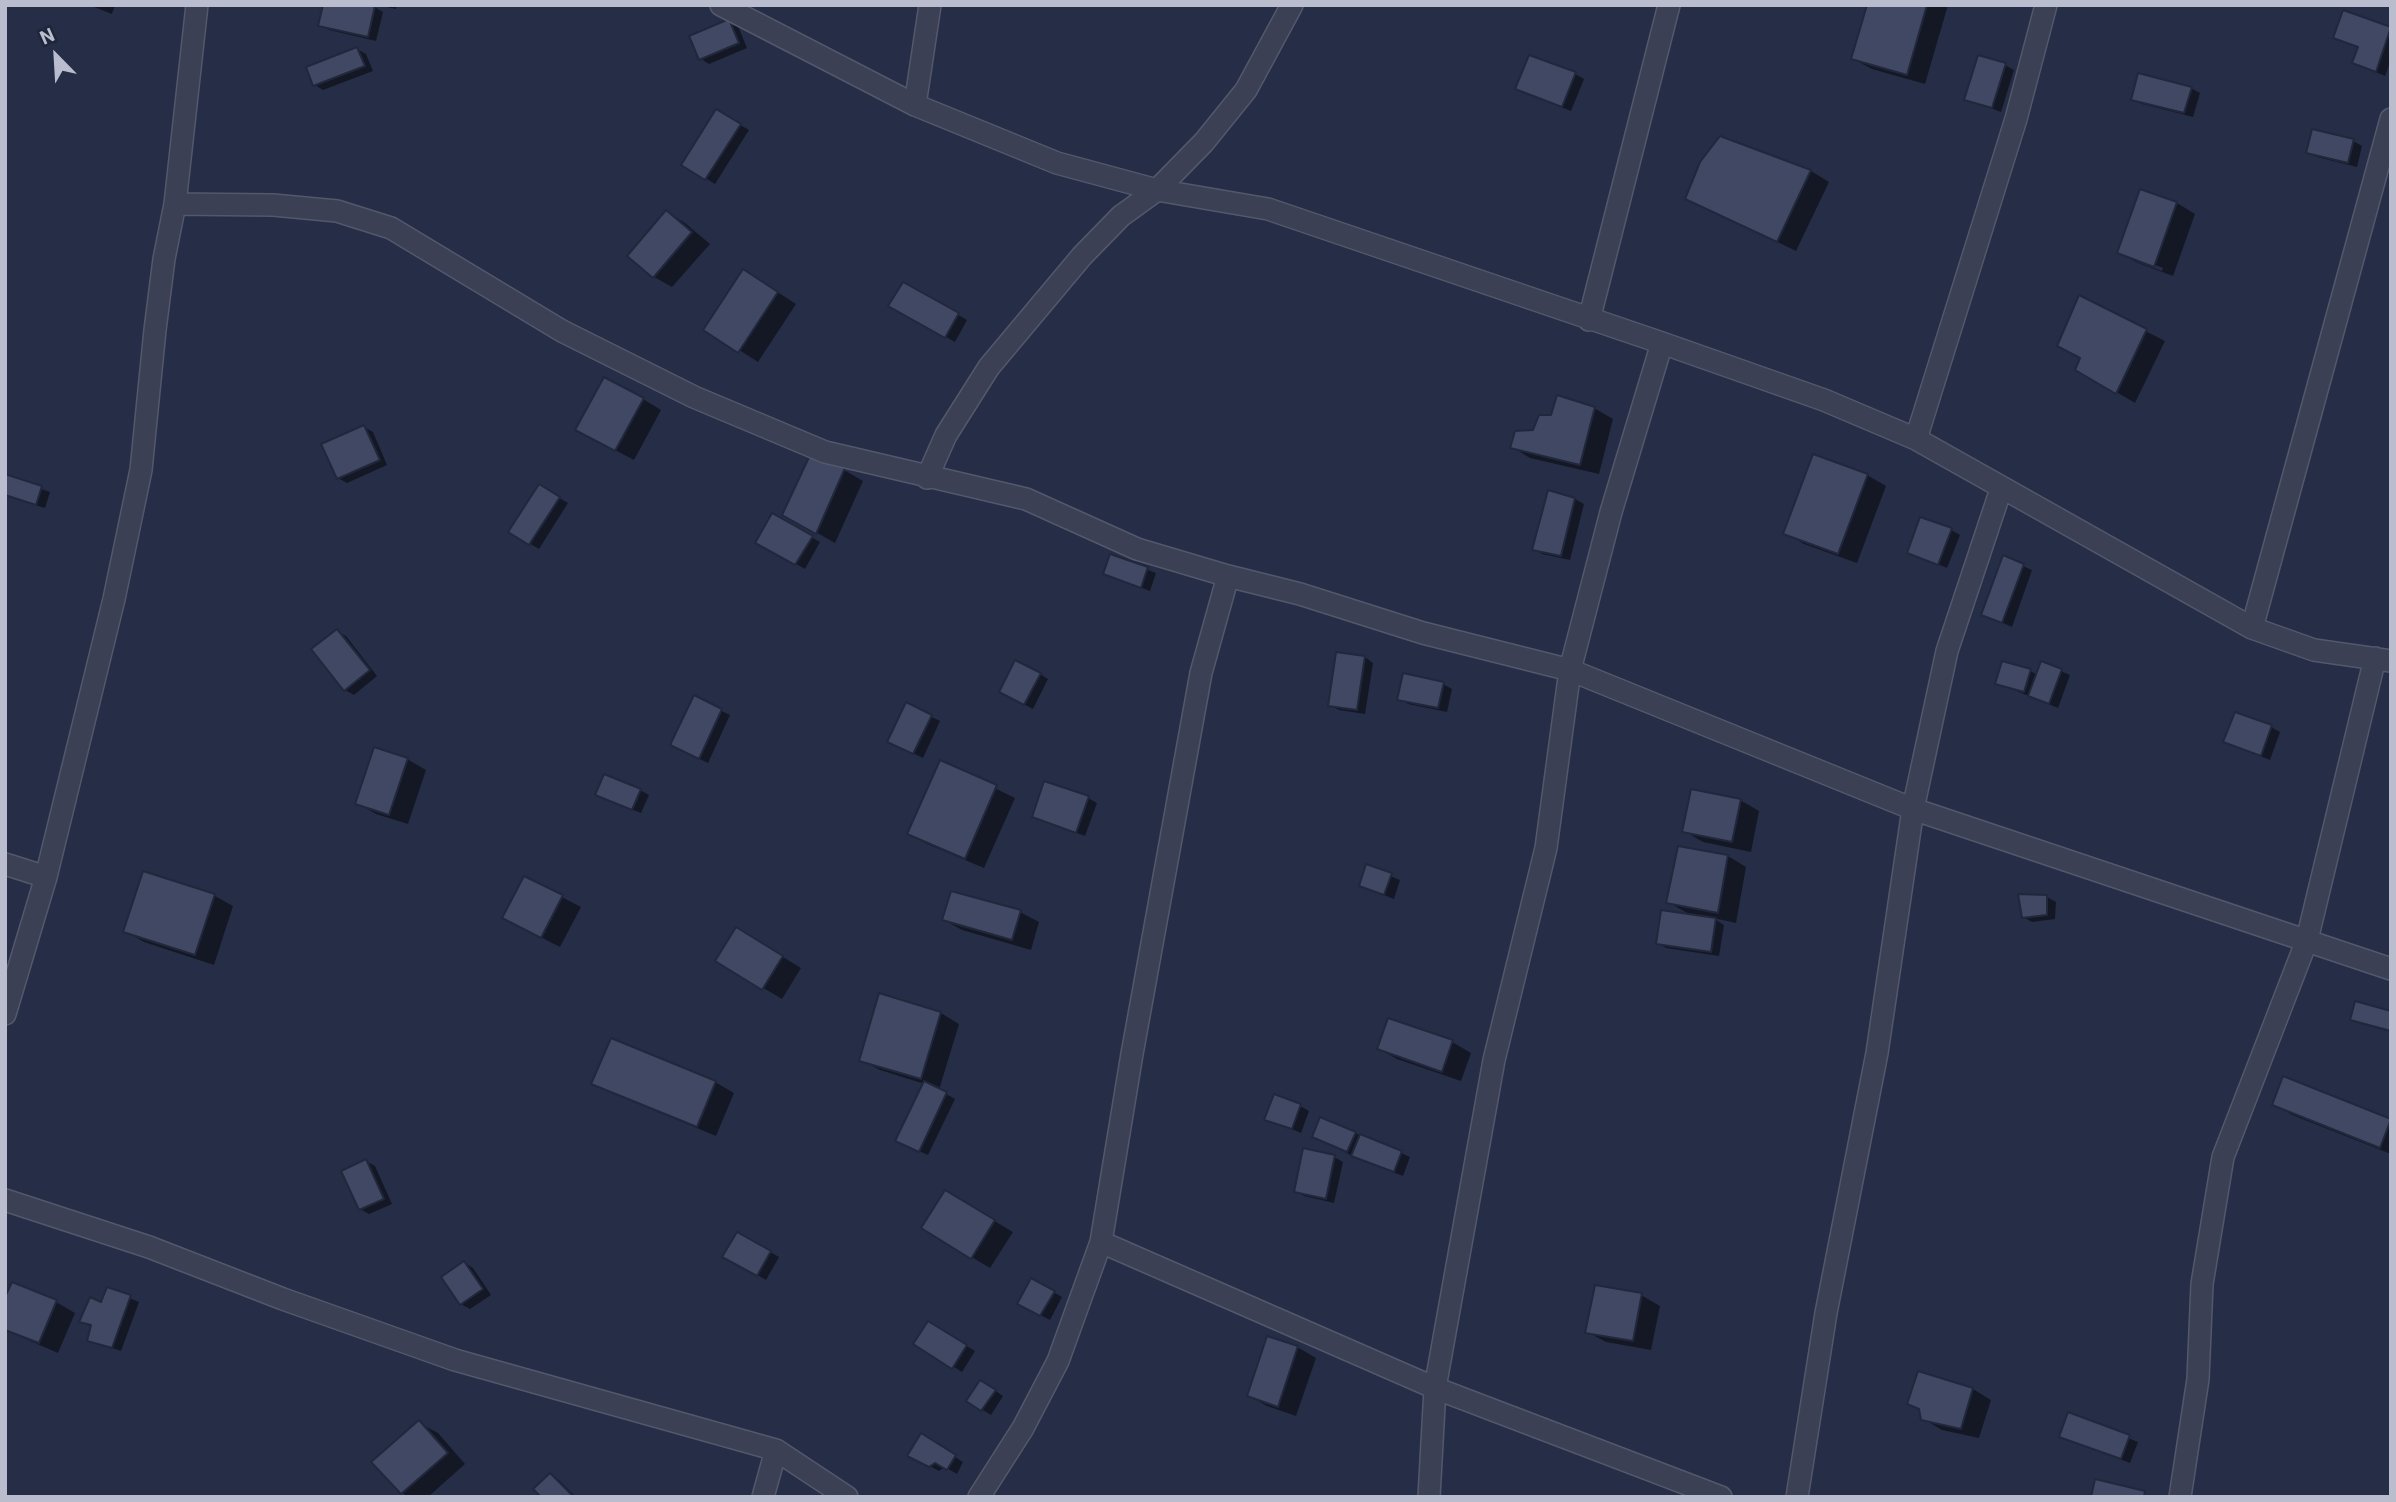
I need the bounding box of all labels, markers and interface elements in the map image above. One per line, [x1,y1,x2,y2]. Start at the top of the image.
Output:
north arrow [21,21,91,91]
text: N [36,23,58,50]

